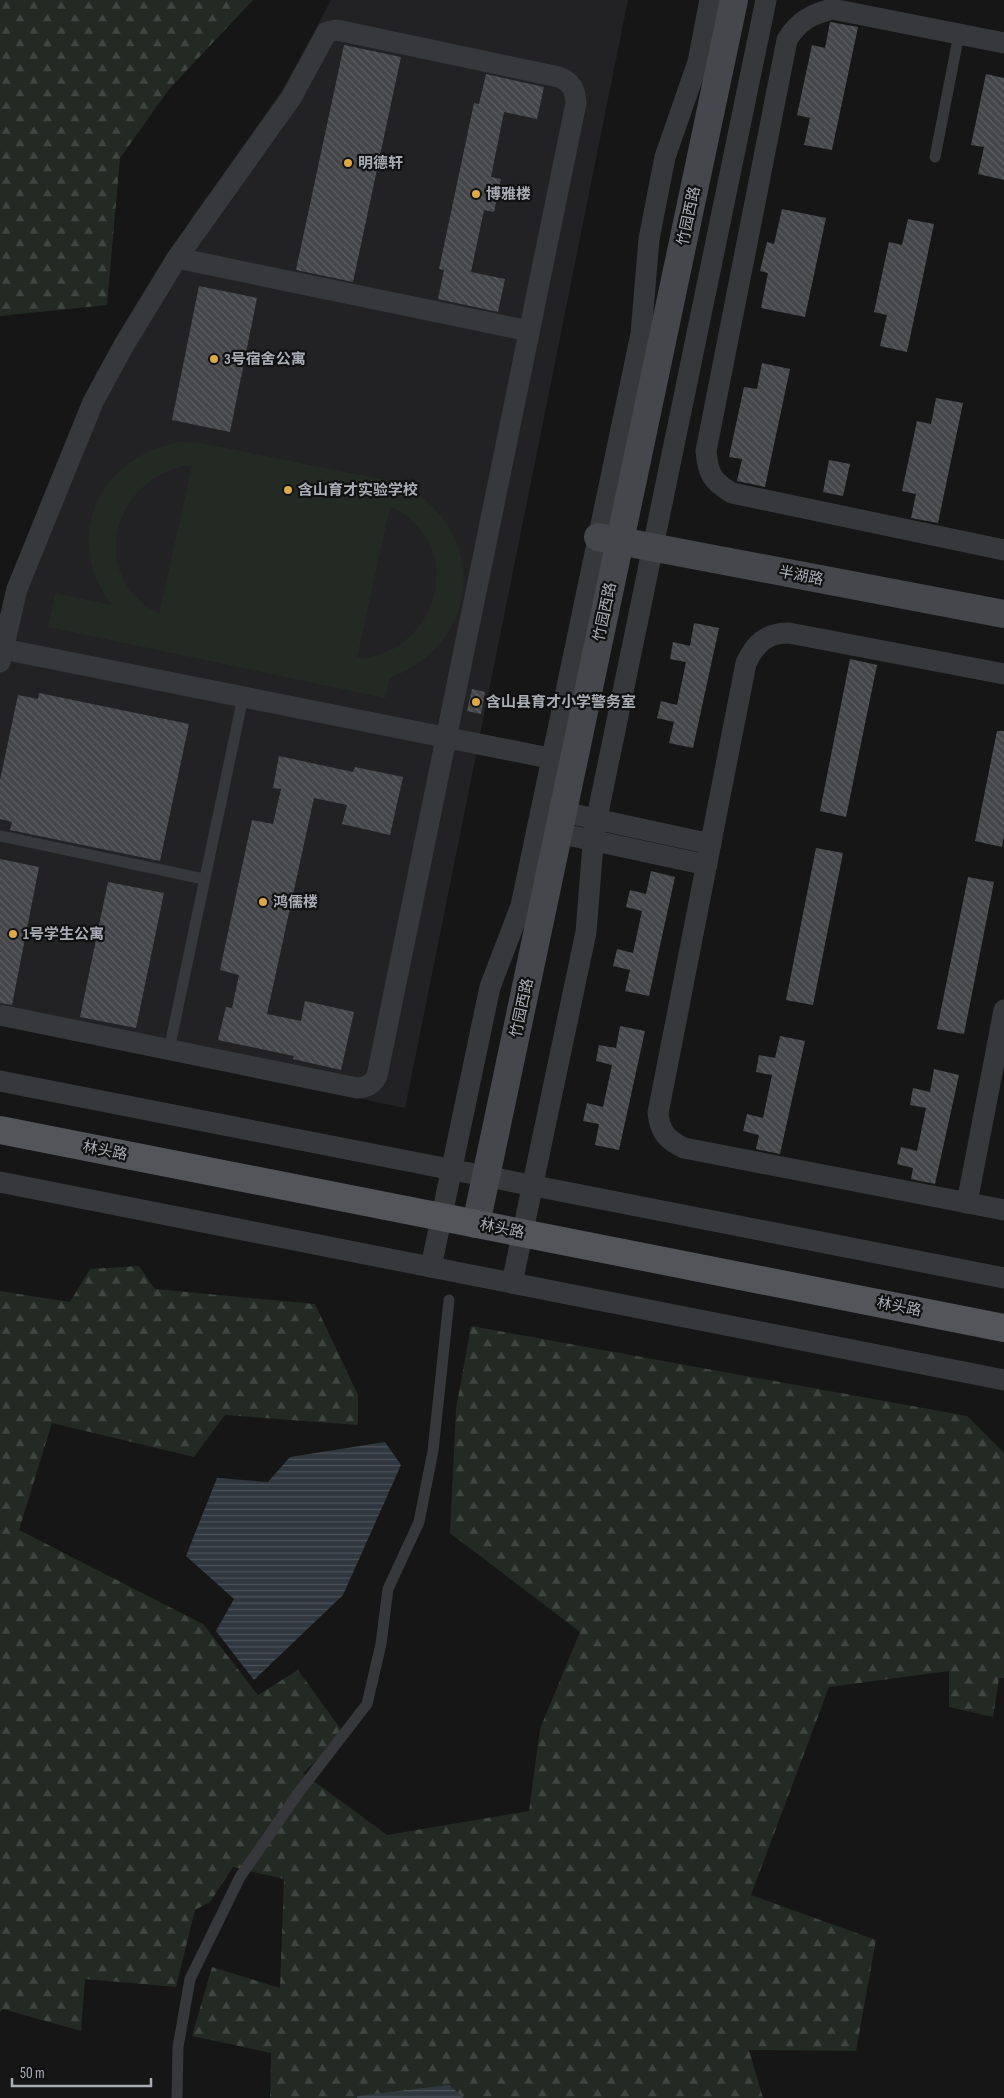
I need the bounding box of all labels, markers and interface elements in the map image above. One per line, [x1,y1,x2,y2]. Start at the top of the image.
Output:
place label: 明德轩 [358,154,403,173]
marker: 明德轩 [342,157,354,169]
place label: 博雅楼 [486,185,531,204]
street label: 竹园西路 [673,185,705,247]
marker: 博雅楼 [470,188,482,200]
place label: 3号宿舍公寓 [224,350,306,369]
marker: 3号宿舍公寓 [208,353,220,365]
place label: 含山育才实验学校 [298,481,418,500]
marker: 含山育才实验学校 [282,484,294,496]
street label: 半湖路 [777,562,825,590]
street label: 竹园西路 [589,581,621,643]
place label: 含山县育才小学警务室 [486,693,636,712]
marker: 含山县育才小学警务室 [470,696,482,708]
place label: 鸿儒楼 [273,893,318,912]
marker: 鸿儒楼 [257,896,269,908]
place label: 1号学生公寓 [23,925,104,944]
marker: 1号学生公寓 [7,928,19,940]
street label: 竹园西路 [506,977,538,1039]
street label: 林头路 [81,1137,129,1165]
street label: 林头路 [478,1215,526,1243]
street label: 林头路 [875,1293,923,1321]
scale bar [12,2056,151,2088]
text: 50 m [20,2064,45,2083]

